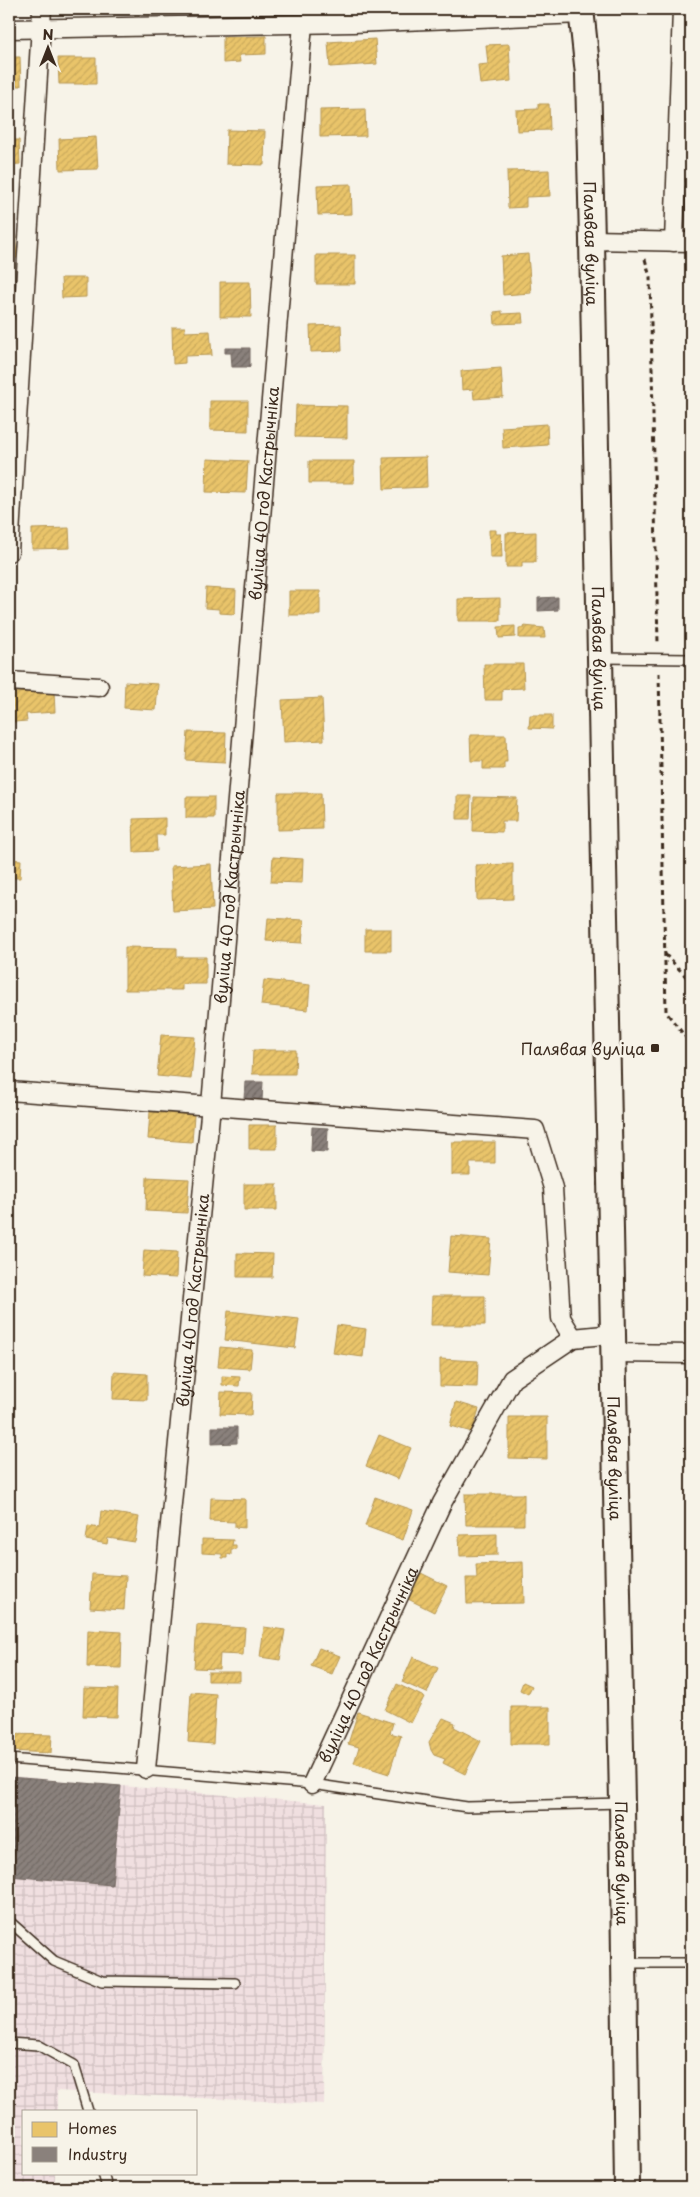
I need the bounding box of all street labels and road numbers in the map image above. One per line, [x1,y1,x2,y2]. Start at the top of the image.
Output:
street label: Палявая вуліца [579,181,605,306]
street label: вуліца 40 год Кастрычніка [242,386,284,601]
street label: Палявая вуліца [587,586,613,711]
street label: вуліца 40 год Кастрычніка [208,789,250,1005]
street label: вуліца 40 год Кастрычніка [170,1192,214,1408]
street label: Палявая вуліца [602,1396,629,1521]
street label: вуліца 40 год Кастрычніка [312,1562,423,1767]
street label: Палявая вуліца [610,1801,636,1926]

